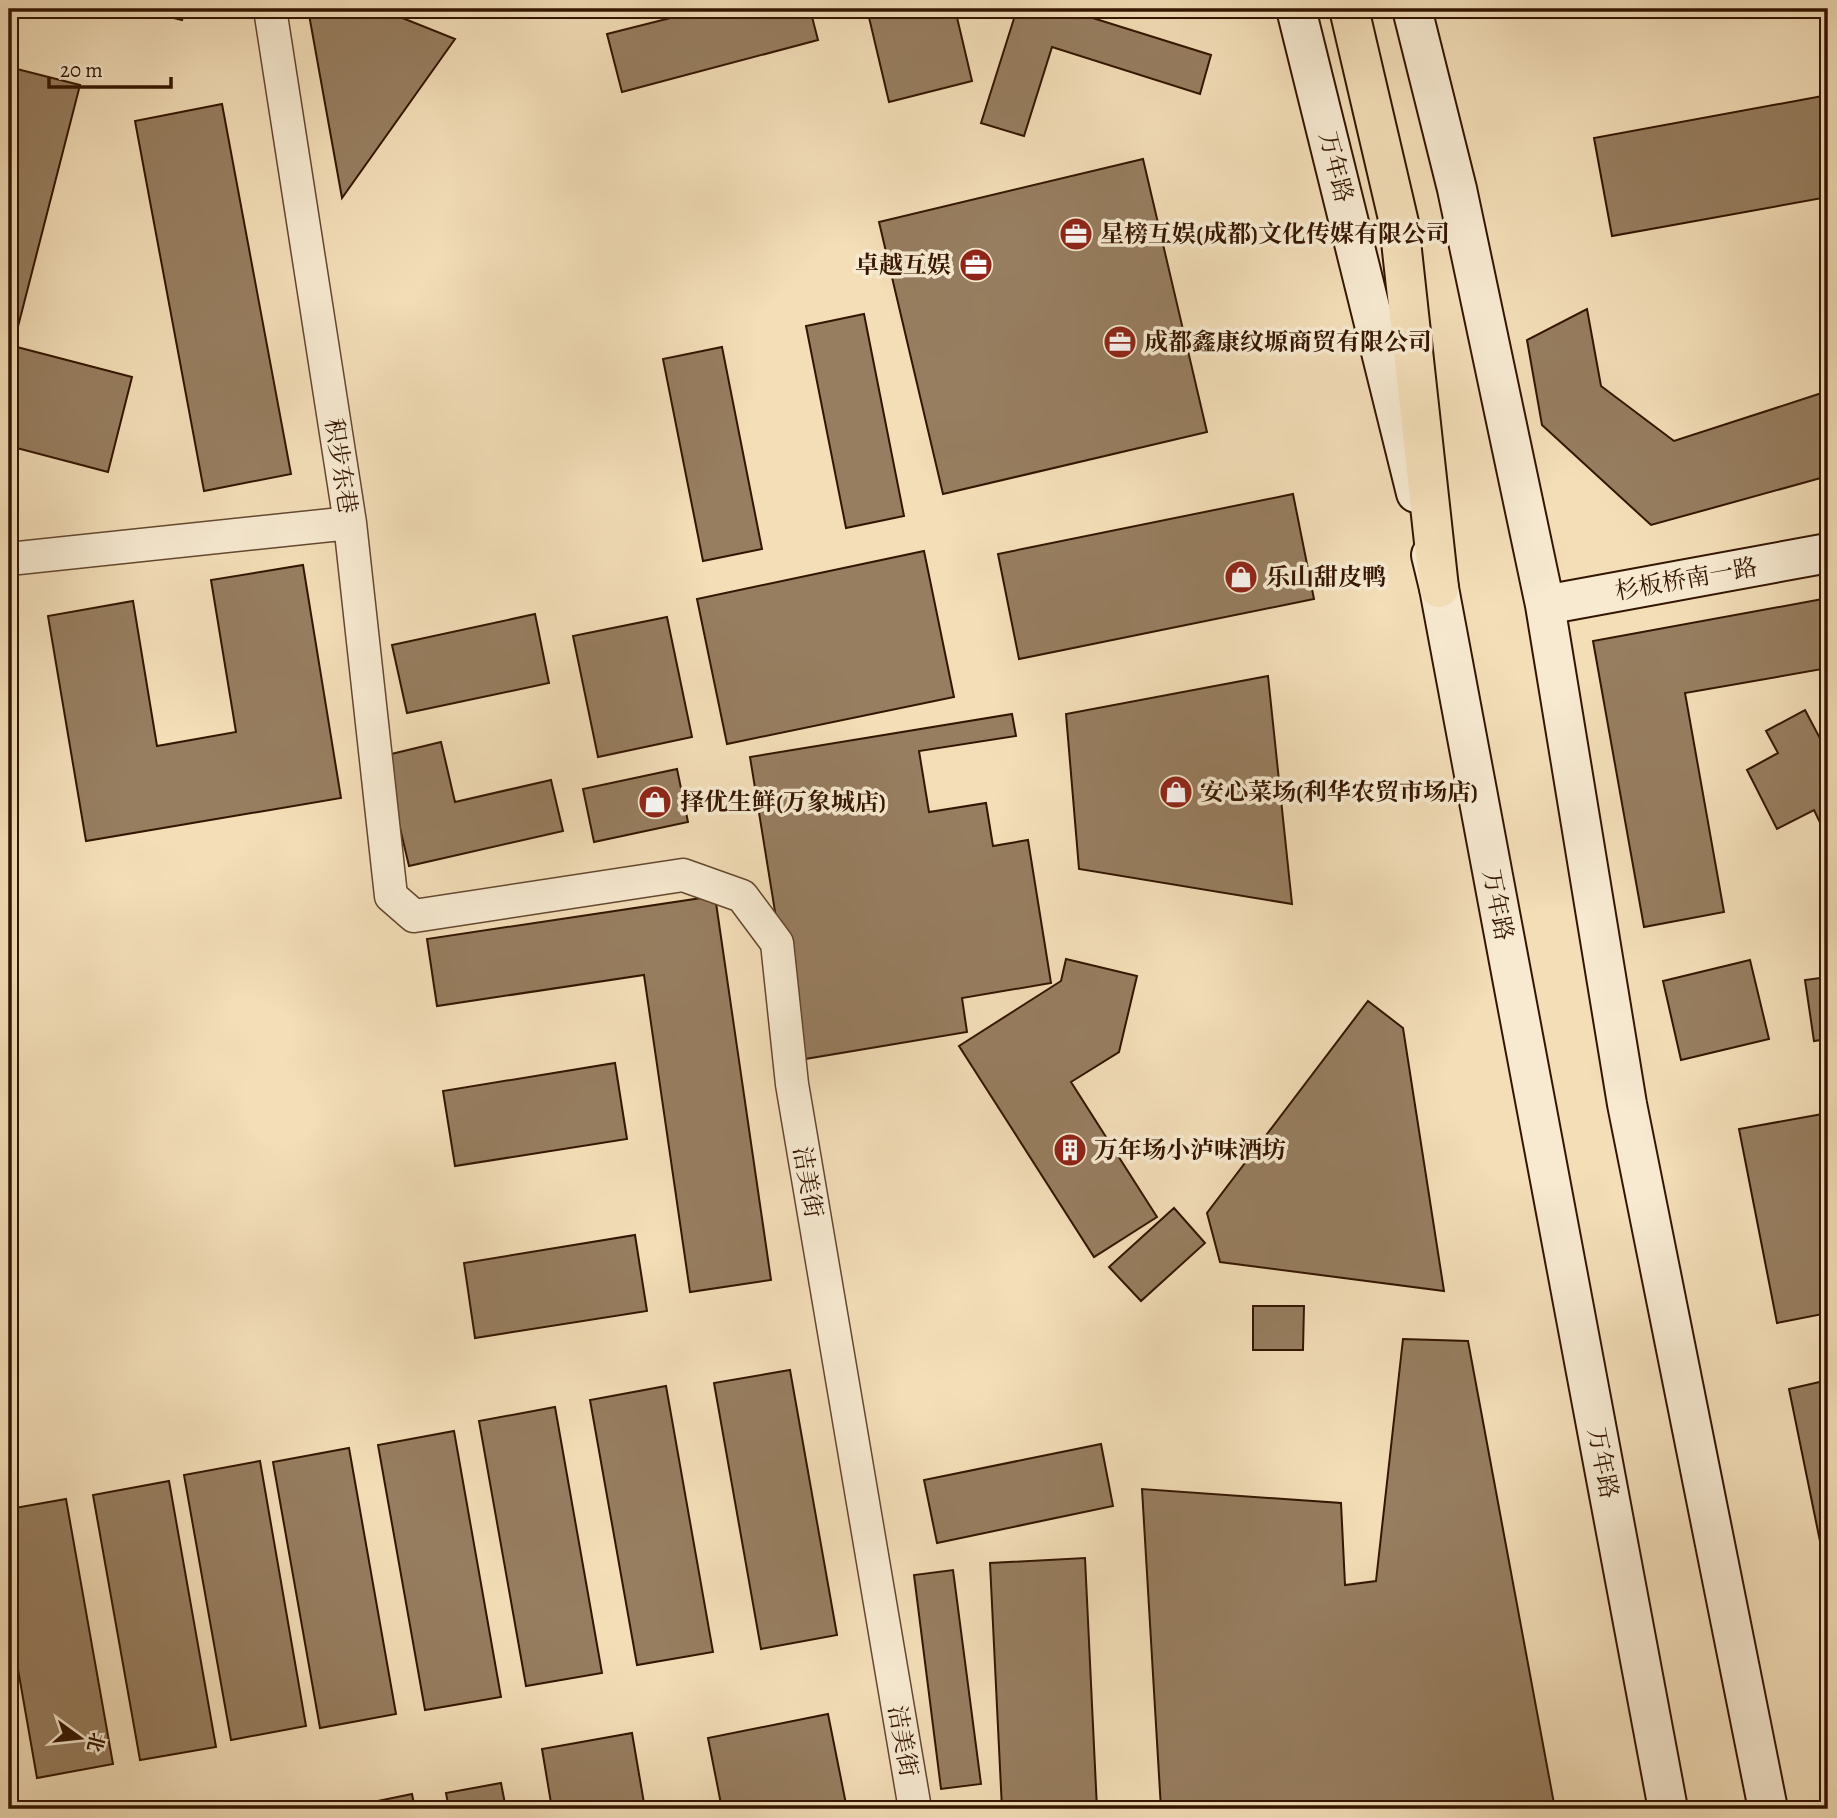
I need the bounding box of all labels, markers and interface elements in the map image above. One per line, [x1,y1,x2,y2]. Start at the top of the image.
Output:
scale bar [49,46,172,90]
text: 20 m [60,56,103,84]
street label: 万年路 [1312,128,1360,206]
office icon: 星榜互娱(成都)文化传媒有限公司 [1057,215,1095,253]
place label: 星榜互娱(成都)文化传媒有限公司 [1100,218,1450,250]
office icon: 卓越互娱 [957,246,995,284]
place label: 卓越互娱 [855,249,951,281]
office icon: 成都鑫康纹塬商贸有限公司 [1101,323,1139,361]
place label: 成都鑫康纹塬商贸有限公司 [1144,326,1432,358]
street label: 积步东巷 [318,416,364,516]
street label: 杉板桥南一路 [1612,551,1760,607]
shop icon: 乐山甜皮鸭 [1222,558,1260,596]
place label: 乐山甜皮鸭 [1266,561,1386,593]
shop icon: 安心菜场(利华农贸市场店) [1157,773,1195,811]
place label: 安心菜场(利华农贸市场店) [1200,776,1478,808]
shop icon: 择优生鲜(万象城店) [636,783,674,821]
place label: 择优生鲜(万象城店) [680,786,886,818]
street label: 万年路 [1475,867,1521,943]
building icon: 万年场小泸味酒坊 [1051,1131,1089,1169]
place label: 万年场小泸味酒坊 [1094,1134,1286,1166]
street label: 洁美街 [786,1144,830,1220]
street label: 万年路 [1580,1425,1626,1501]
north arrow [46,1702,116,1772]
street label: 洁美街 [881,1703,925,1779]
text: 北 [80,1730,110,1755]

